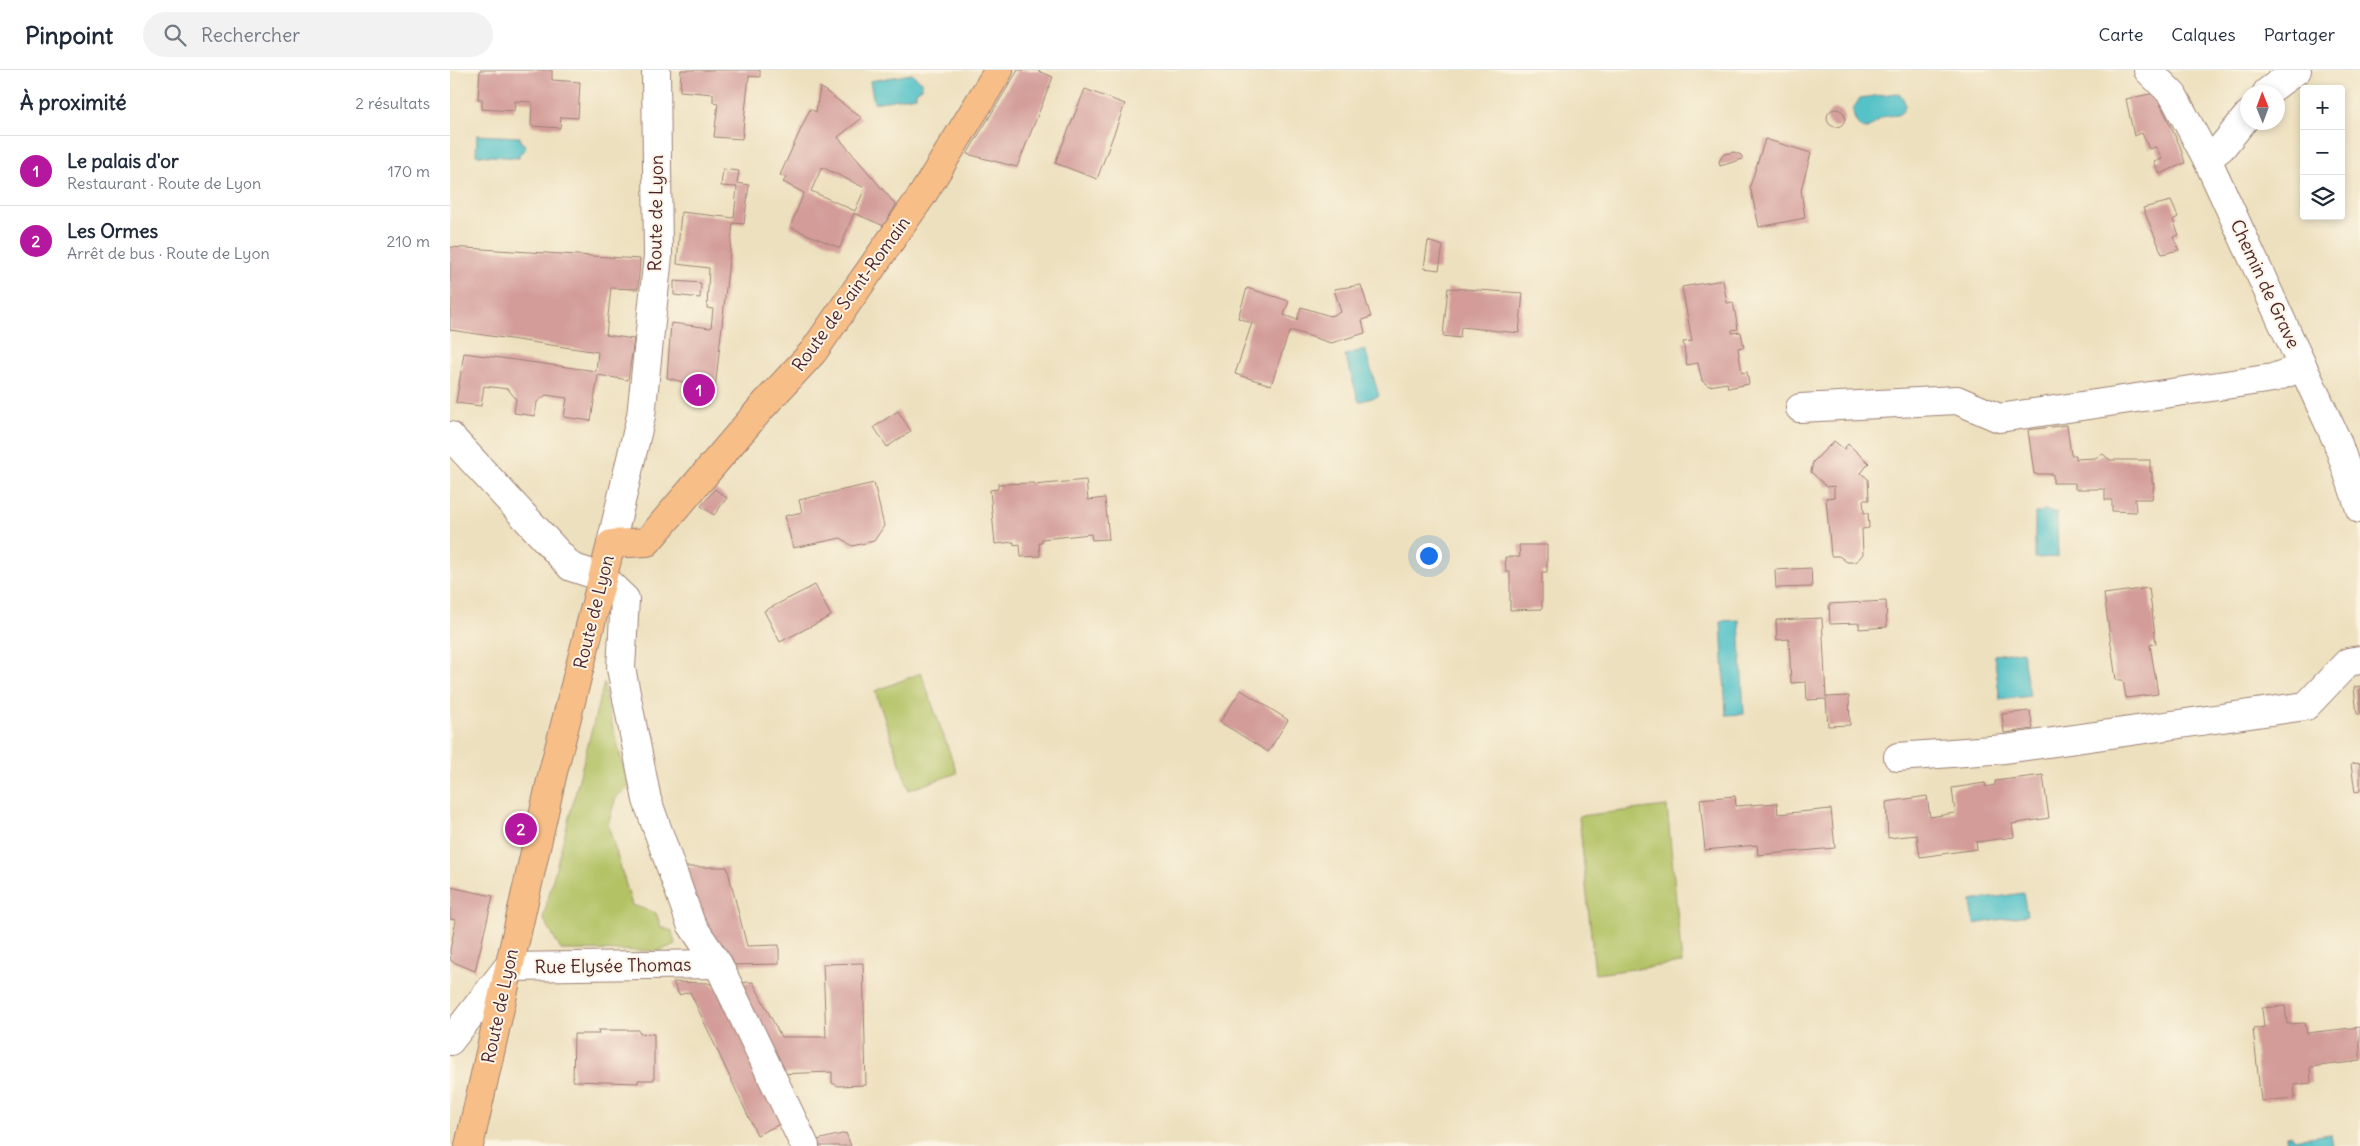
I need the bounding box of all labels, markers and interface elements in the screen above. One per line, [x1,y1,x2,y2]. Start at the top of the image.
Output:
search box [143,12,493,57]
text: Pinpoint [25,20,113,50]
icon: search [161,21,189,49]
text: Rechercher [201,23,300,47]
text: Carte [2098,23,2143,46]
text: Calques [2171,23,2236,46]
text: Partager [2264,23,2335,46]
north arrow [2240,85,2285,130]
map controls [2300,85,2345,220]
button: + [2300,85,2345,130]
text: À proximité [20,89,127,116]
text: 2 résultats [355,93,430,113]
button: − [2300,130,2345,175]
text: Le palais d'or [67,149,179,173]
street label: Route de Lyon [643,154,668,271]
text: 1 [33,161,39,181]
text: 170 m [387,161,430,181]
text: Restaurant · Route de Lyon [67,173,261,193]
button: layers [2300,175,2345,220]
street label: Route de Saint-Romain [787,212,915,376]
street label: Chemin de Grave [2225,216,2305,352]
text: Les Ormes [67,219,158,243]
text: 2 [32,231,40,251]
text: 210 m [387,231,430,251]
text: Arrêt de bus · Route de Lyon [67,243,270,263]
pin: 1 [683,371,715,409]
your location [1416,543,1442,569]
street label: Route de Lyon [568,553,619,671]
pin: 2 [505,810,537,848]
street label: Route de Lyon [476,946,523,1065]
street label: Rue Elysée Thomas [534,953,692,978]

